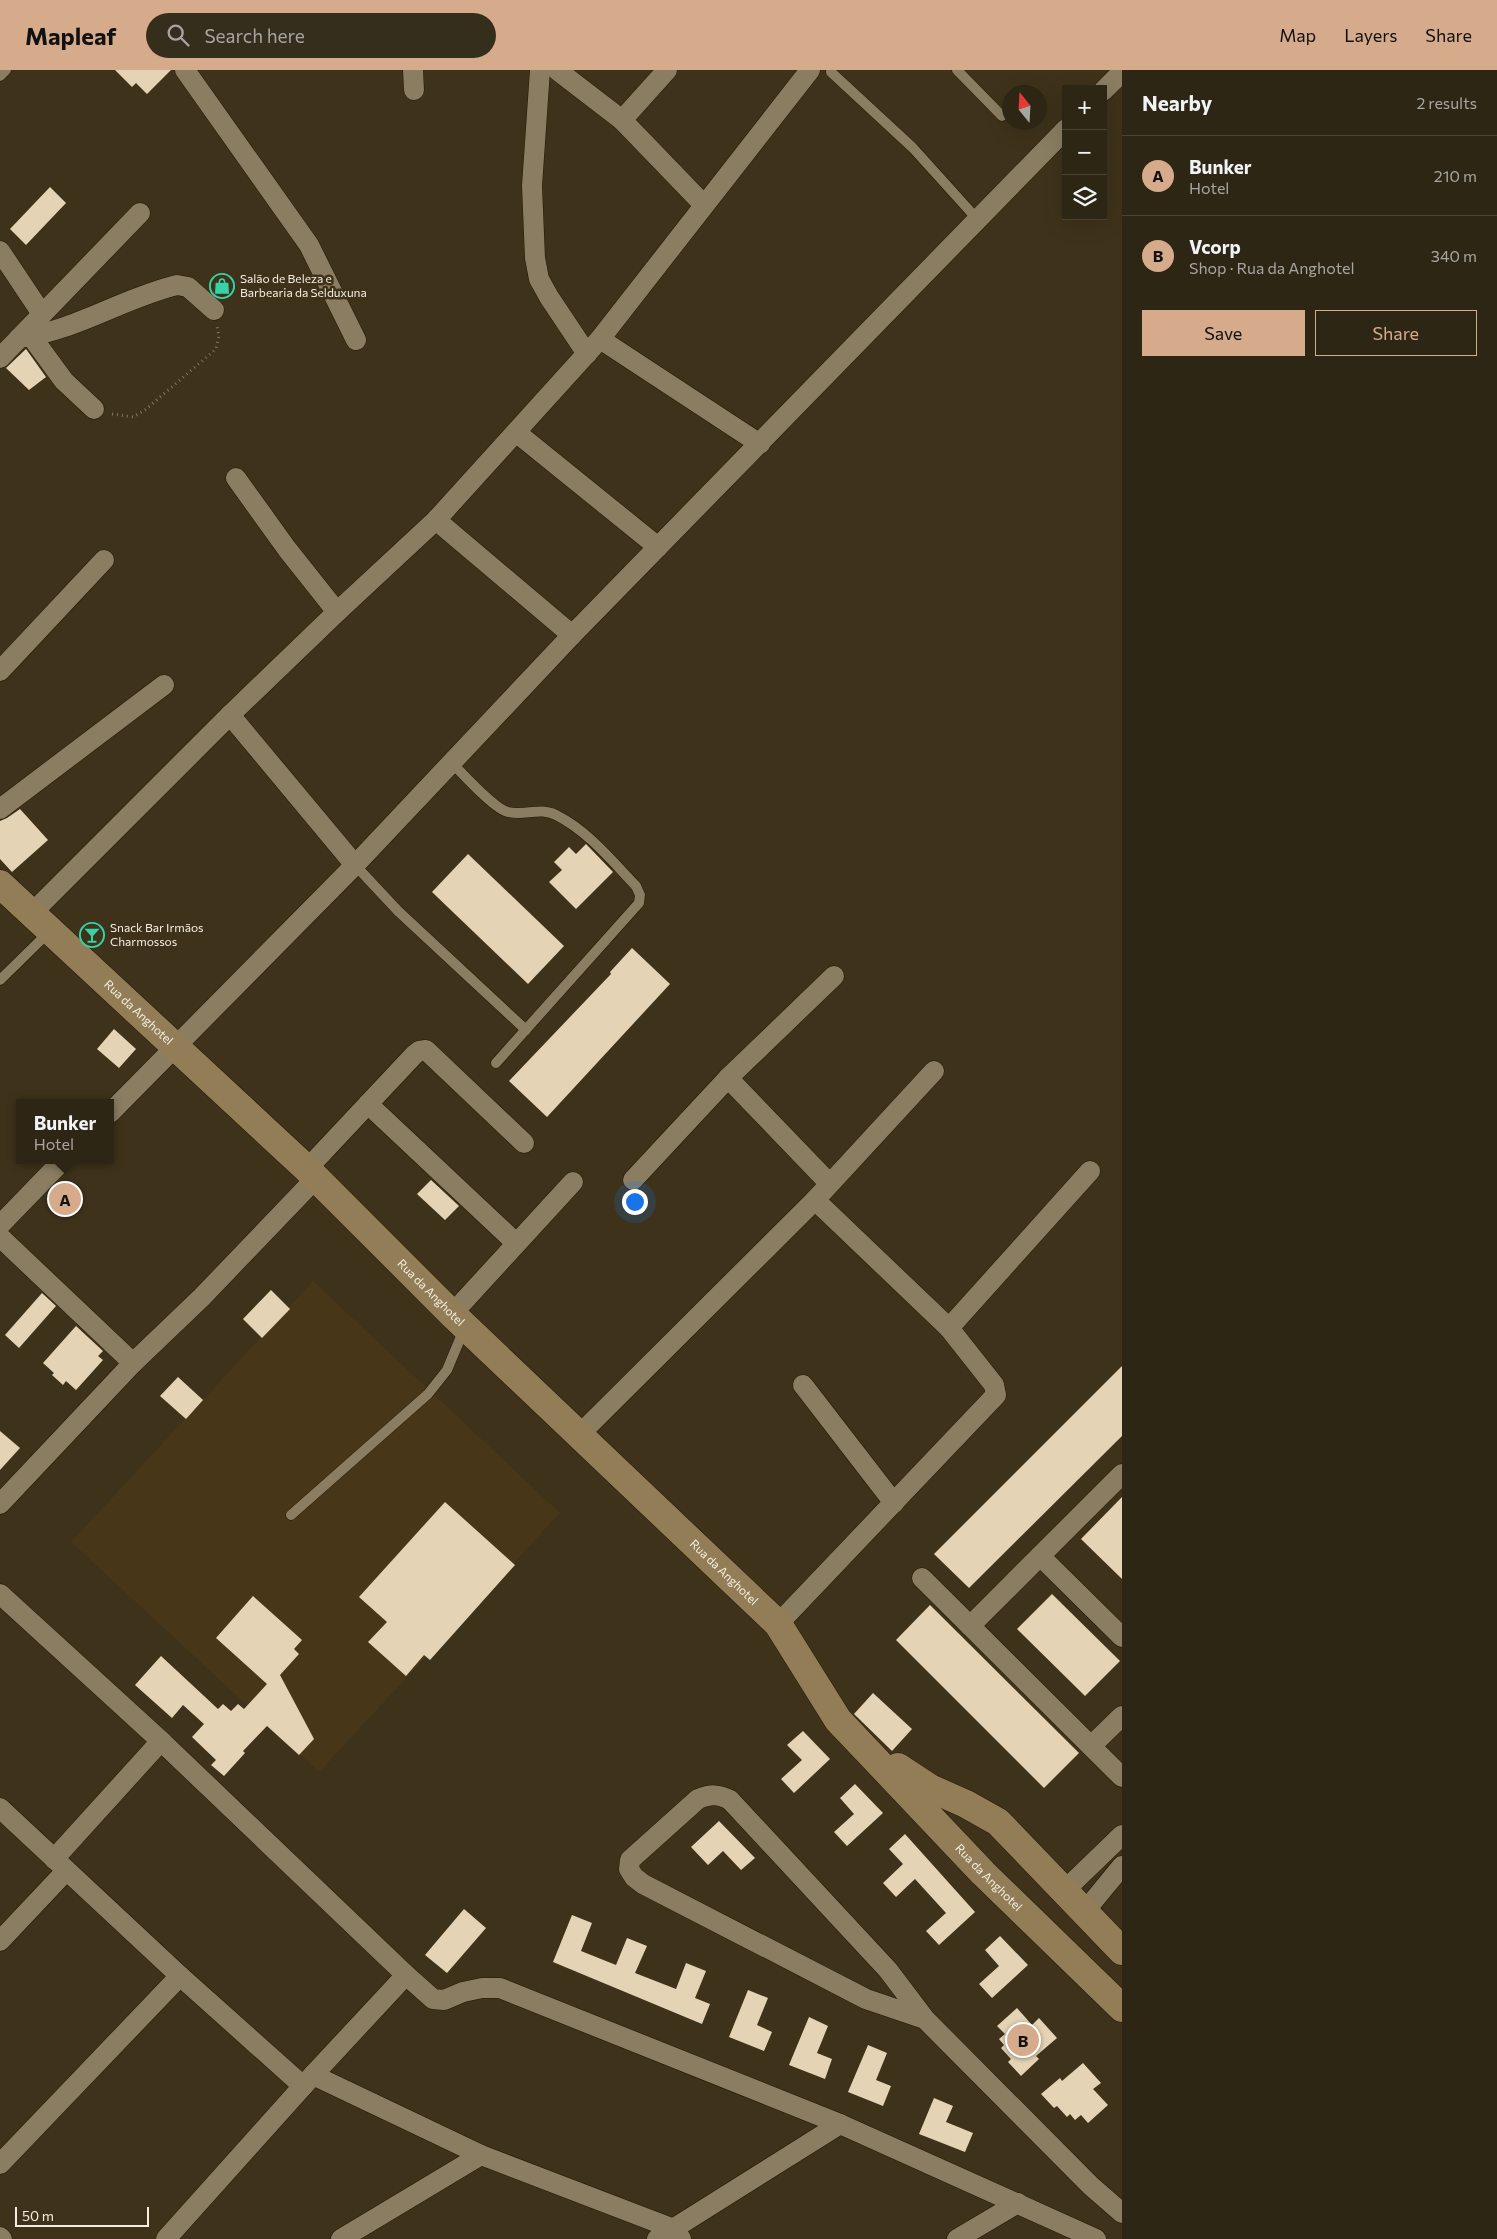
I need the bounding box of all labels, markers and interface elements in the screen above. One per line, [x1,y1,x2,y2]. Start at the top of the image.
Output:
search box [146,13,496,58]
text: Mapleaf [25,21,116,50]
icon: search [164,21,192,49]
text: Search here [204,24,305,47]
text: Map [1279,24,1316,46]
text: Layers [1344,24,1397,46]
text: Share [1425,24,1472,46]
north arrow [1002,85,1047,130]
map controls [1062,85,1107,220]
button: + [1062,85,1107,130]
text: Nearby [1142,90,1212,115]
text: 2 results [1416,93,1477,112]
button: − [1062,130,1107,175]
text: Bunker [1189,155,1252,178]
text: A [1152,166,1164,185]
text: 210 m [1434,166,1477,185]
button: layers [1062,175,1107,220]
text: Hotel [1189,178,1229,197]
text: Vcorp [1189,235,1241,258]
text: B [1153,246,1163,265]
text: 340 m [1431,246,1477,265]
text: Shop · Rua da Anghotel [1189,258,1355,277]
place label: Salão de Beleza e Barbearia da Selduxuna [240,271,367,299]
shop icon: Salão de Beleza e Barbearia da Selduxuna [209,273,235,299]
button: Save [1142,310,1305,356]
button: Share [1315,310,1477,356]
place label: Snack Bar Irmãos Charmossos [110,920,203,948]
bar icon: Snack Bar Irmãos Charmossos [79,922,105,948]
street label: Rua da Anghotel [102,977,176,1047]
popup [16,1099,114,1164]
text: Bunker [34,1111,96,1134]
text: Hotel [34,1134,74,1153]
pin: A [49,1180,81,1218]
your location [622,1189,648,1215]
street label: Rua da Anghotel [395,1256,468,1328]
street label: Rua da Anghotel [687,1536,761,1607]
street label: Rua da Anghotel [953,1841,1026,1913]
pin: B [1007,2021,1039,2059]
scale bar [15,2204,149,2227]
text: 50 m [22,2207,54,2224]

